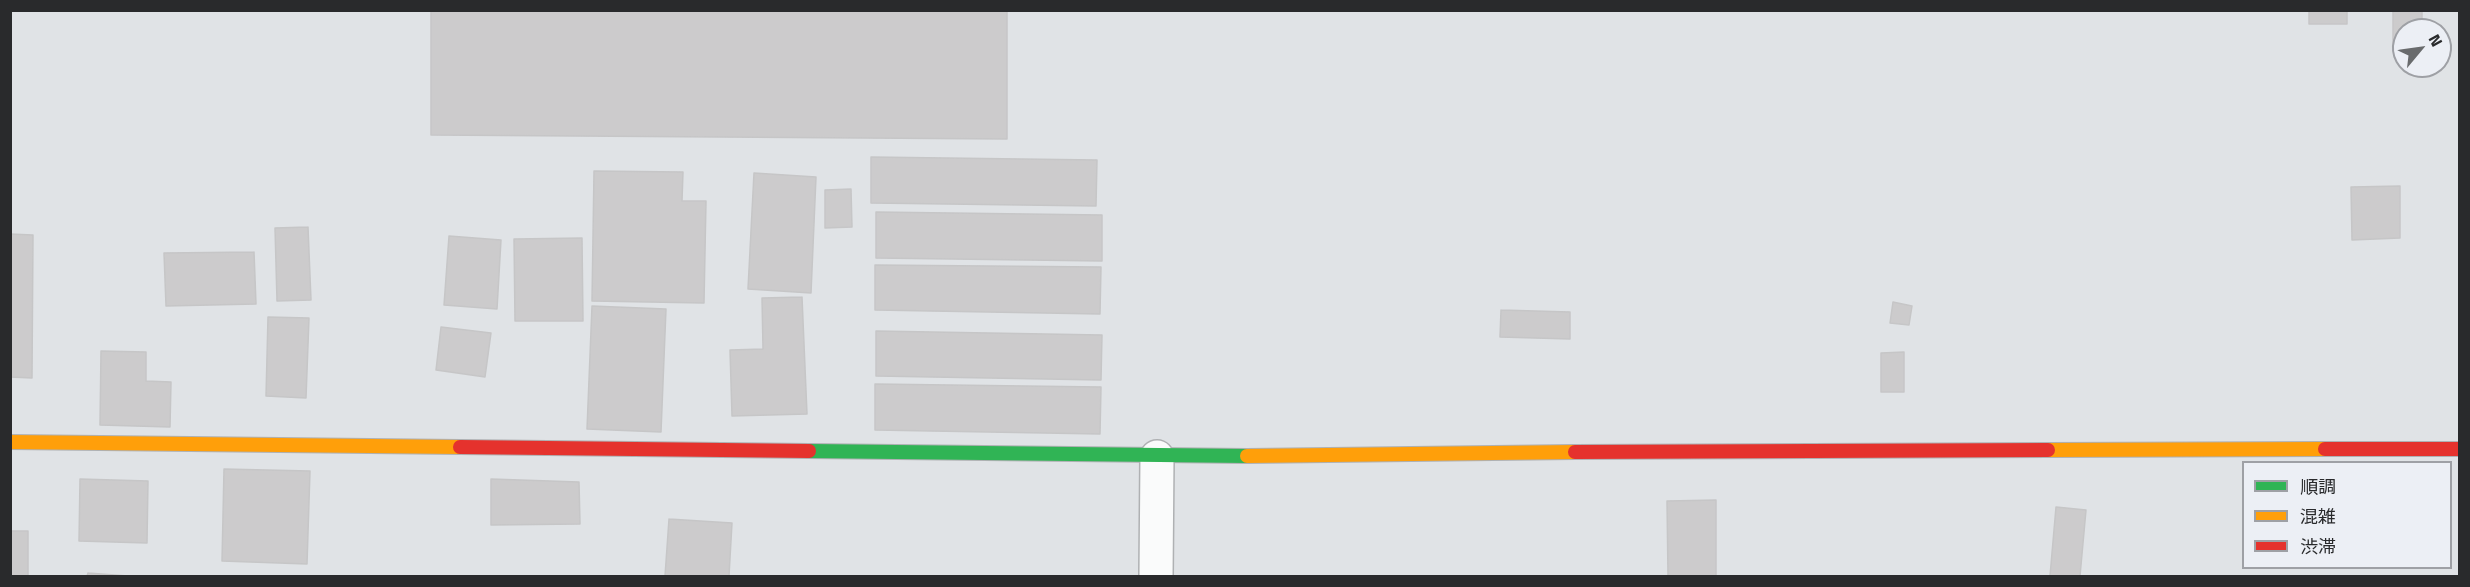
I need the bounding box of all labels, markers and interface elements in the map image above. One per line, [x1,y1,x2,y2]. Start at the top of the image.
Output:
north arrow [2392,18,2452,78]
text: N [2423,30,2449,51]
legend [2242,461,2452,569]
text: 順調 [2300,473,2336,500]
text: 混雑 [2300,503,2336,530]
text: 渋滞 [2300,533,2336,560]

